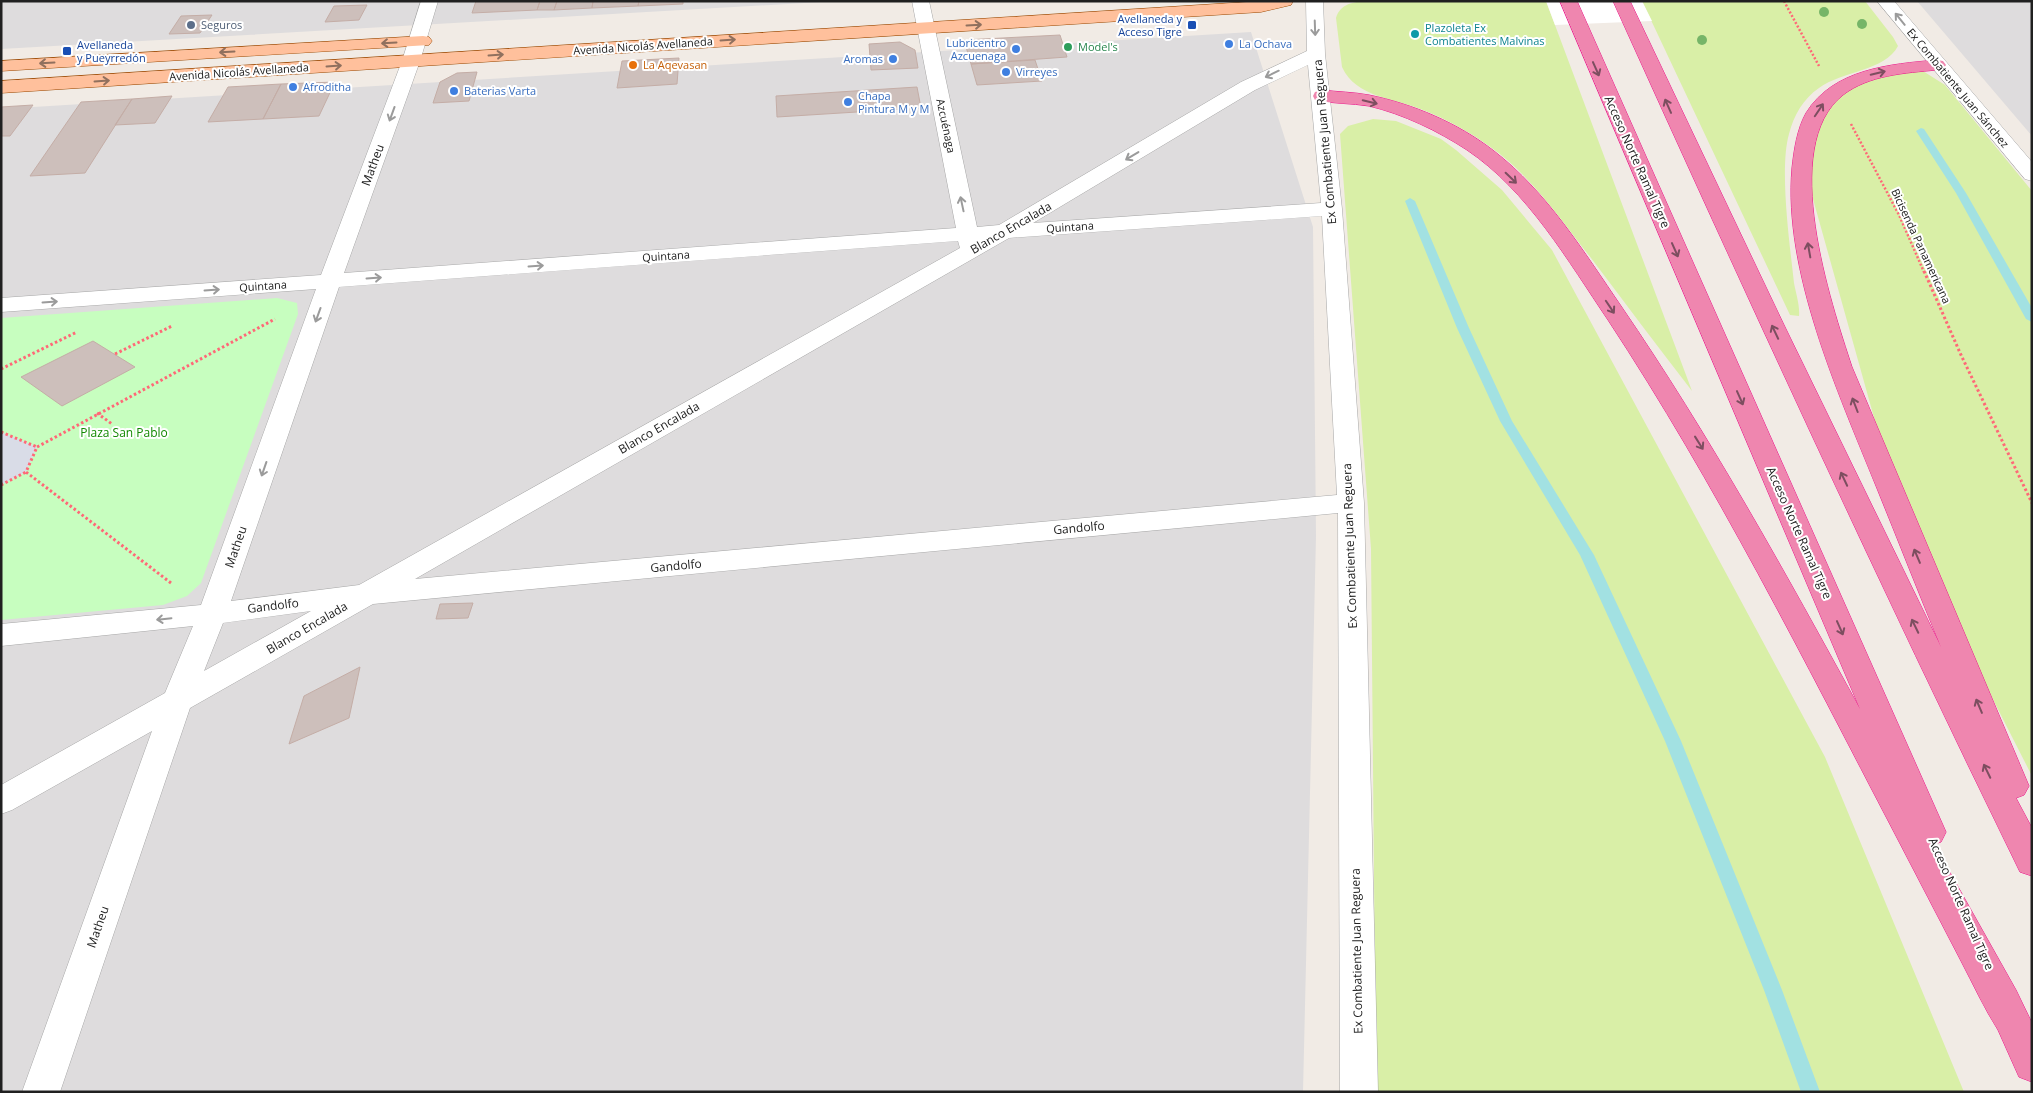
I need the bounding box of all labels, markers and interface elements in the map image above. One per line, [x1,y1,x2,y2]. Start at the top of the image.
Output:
place label: Avellaneda y Acceso Tigre [1118,11,1182,39]
one-way arrow [1894,13,1905,26]
place label: Seguros [201,17,242,32]
marker: Seguros [185,19,197,31]
marker: Avellaneda y Acceso Tigre [1186,19,1198,31]
one-way arrow [1311,19,1320,35]
one-way arrow [966,20,982,29]
place label: Plazoleta Ex Combatientes Malvinas [1425,20,1545,48]
street label: Ex Combatiente Juan Sánchez [1904,25,2013,151]
marker: Plazoleta Ex Combatientes Malvinas [1409,28,1421,40]
street label: Avenida Nicolás Avellaneda [573,33,713,58]
place label: Lubricentro Azcuenaga [946,35,1006,63]
one-way arrow [720,36,736,45]
place label: La Ochava [1239,36,1292,51]
place label: Avellaneda y Pueyrredón [77,37,146,65]
one-way arrow [381,38,397,47]
marker: La Ochava [1223,38,1235,50]
place label: Model's [1078,39,1118,54]
marker: Model's [1062,41,1074,53]
marker: Lubricentro Azcuenaga [1010,43,1022,55]
marker: Avellaneda y Pueyrredón [61,45,73,57]
one-way arrow [219,48,235,57]
one-way arrow [488,51,504,60]
place label: Aromas [843,51,883,66]
marker: Aromas [887,53,899,65]
place label: La Aqevasan [643,57,707,72]
one-way arrow [39,59,55,68]
street label: Avenida Nicolás Avellaneda [169,59,309,84]
marker: La Aqevasan [627,59,639,71]
street label: Ex Combatiente Juan Reguera [1309,59,1340,225]
one-way arrow [326,61,342,70]
one-way arrow [1592,61,1602,76]
place label: Virreyes [1016,64,1057,79]
marker: Virreyes [1000,66,1012,78]
one-way arrow [1870,68,1886,77]
one-way arrow [1265,70,1280,80]
one-way arrow [94,76,110,85]
place label: Afroditha [303,79,351,94]
marker: Afroditha [287,81,299,93]
place label: Baterias Varta [464,83,536,98]
marker: Baterias Varta [448,85,460,97]
place label: Chapa Pintura M y M [858,88,929,116]
street label: Acceso Norte Ramal Tigre [1601,93,1674,231]
marker: Chapa Pintura M y M [842,96,854,108]
street label: Azcuénaga [933,97,960,154]
one-way arrow [1362,98,1378,107]
one-way arrow [1663,99,1673,114]
one-way arrow [1814,103,1824,117]
one-way arrow [387,105,396,121]
street label: Matheu [357,142,388,188]
one-way arrow [1125,151,1139,161]
one-way arrow [1505,172,1517,184]
street label: Bicisenda Panamericana [1888,186,1955,306]
one-way arrow [956,196,966,212]
street label: Blanco Encalada [967,197,1054,258]
street label: Quintana [1046,217,1094,236]
one-way arrow [1671,242,1681,257]
one-way arrow [1803,242,1813,258]
street label: Quintana [642,246,690,265]
one-way arrow [528,261,544,270]
one-way arrow [366,273,382,282]
street label: Quintana [239,276,287,295]
one-way arrow [204,285,220,294]
one-way arrow [42,297,58,306]
one-way arrow [1605,299,1615,313]
one-way arrow [313,307,322,323]
one-way arrow [1770,325,1779,340]
one-way arrow [1736,390,1746,405]
street label: Blanco Encalada [615,397,702,458]
one-way arrow [1850,398,1859,414]
park label: Plaza San Pablo [80,424,168,441]
one-way arrow [1694,435,1704,449]
one-way arrow [258,460,268,476]
street label: Ex Combatiente Juan Reguera [1338,463,1361,629]
street label: Acceso Norte Ramal Tigre [1763,464,1836,602]
one-way arrow [1839,472,1849,487]
street label: Gandolfo [1053,517,1105,538]
street label: Matheu [220,524,251,570]
one-way arrow [1912,549,1921,564]
street label: Gandolfo [650,555,702,576]
street label: Gandolfo [246,594,300,617]
street label: Blanco Encalada [263,597,350,658]
one-way arrow [156,614,172,624]
one-way arrow [1909,618,1919,633]
one-way arrow [1836,620,1846,635]
one-way arrow [1974,699,1984,714]
one-way arrow [1982,764,1991,779]
street label: Acceso Norte Ramal Tigre [1925,835,1998,973]
street label: Ex Combatiente Juan Reguera [1347,868,1366,1034]
street label: Matheu [82,904,113,950]

